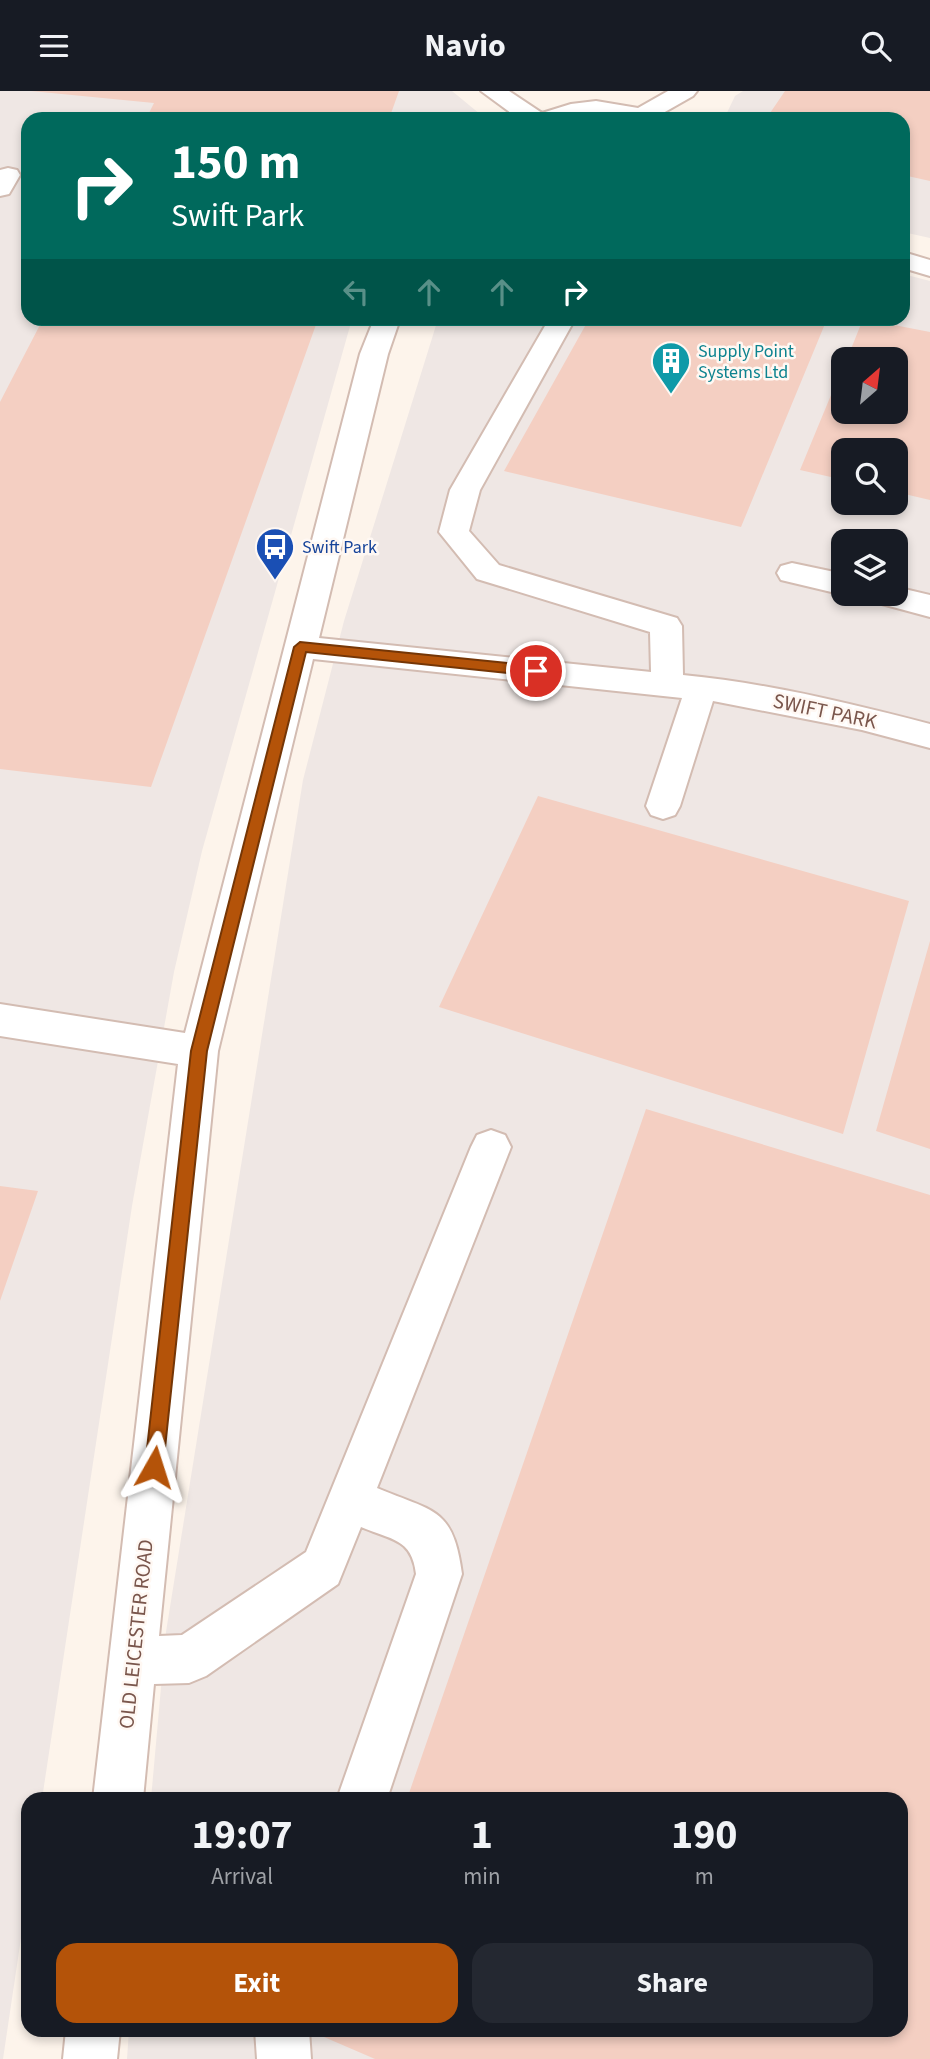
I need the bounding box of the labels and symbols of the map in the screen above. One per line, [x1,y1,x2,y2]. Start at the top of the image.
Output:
place label: Supply Point Systems Ltd [698,339,794,385]
building icon: Supply Point Systems Ltd [650,340,692,395]
north arrow [831,347,908,423]
bus stop icon: Swift Park [254,526,296,581]
place label: Swift Park [302,535,377,560]
pin [506,641,566,701]
street label: SWIFT PARK [770,685,881,737]
position arrow [117,1430,191,1504]
street label: OLD LEICESTER ROAD [111,1538,161,1730]

